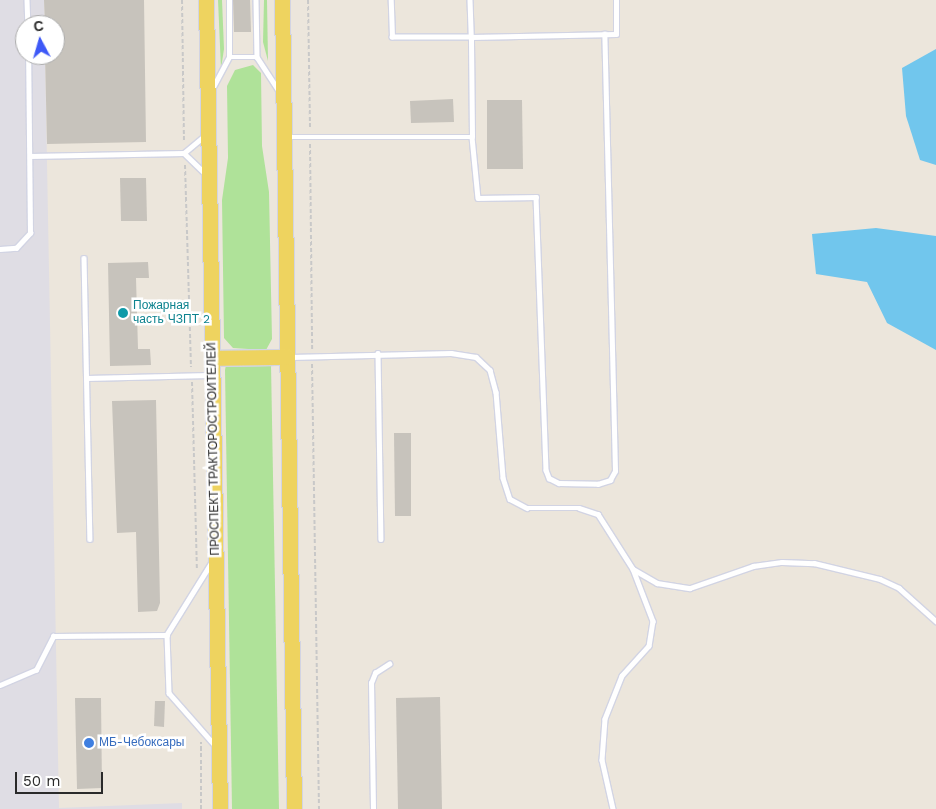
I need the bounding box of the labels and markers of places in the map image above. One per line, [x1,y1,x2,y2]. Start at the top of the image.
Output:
place label: Пожарная часть ЧЗПТ 2 [133,299,210,327]
marker: Пожарная часть ЧЗПТ 2 [117,307,129,319]
place label: МБ-Чебоксары [99,736,184,750]
marker: МБ-Чебоксары [83,737,95,749]

